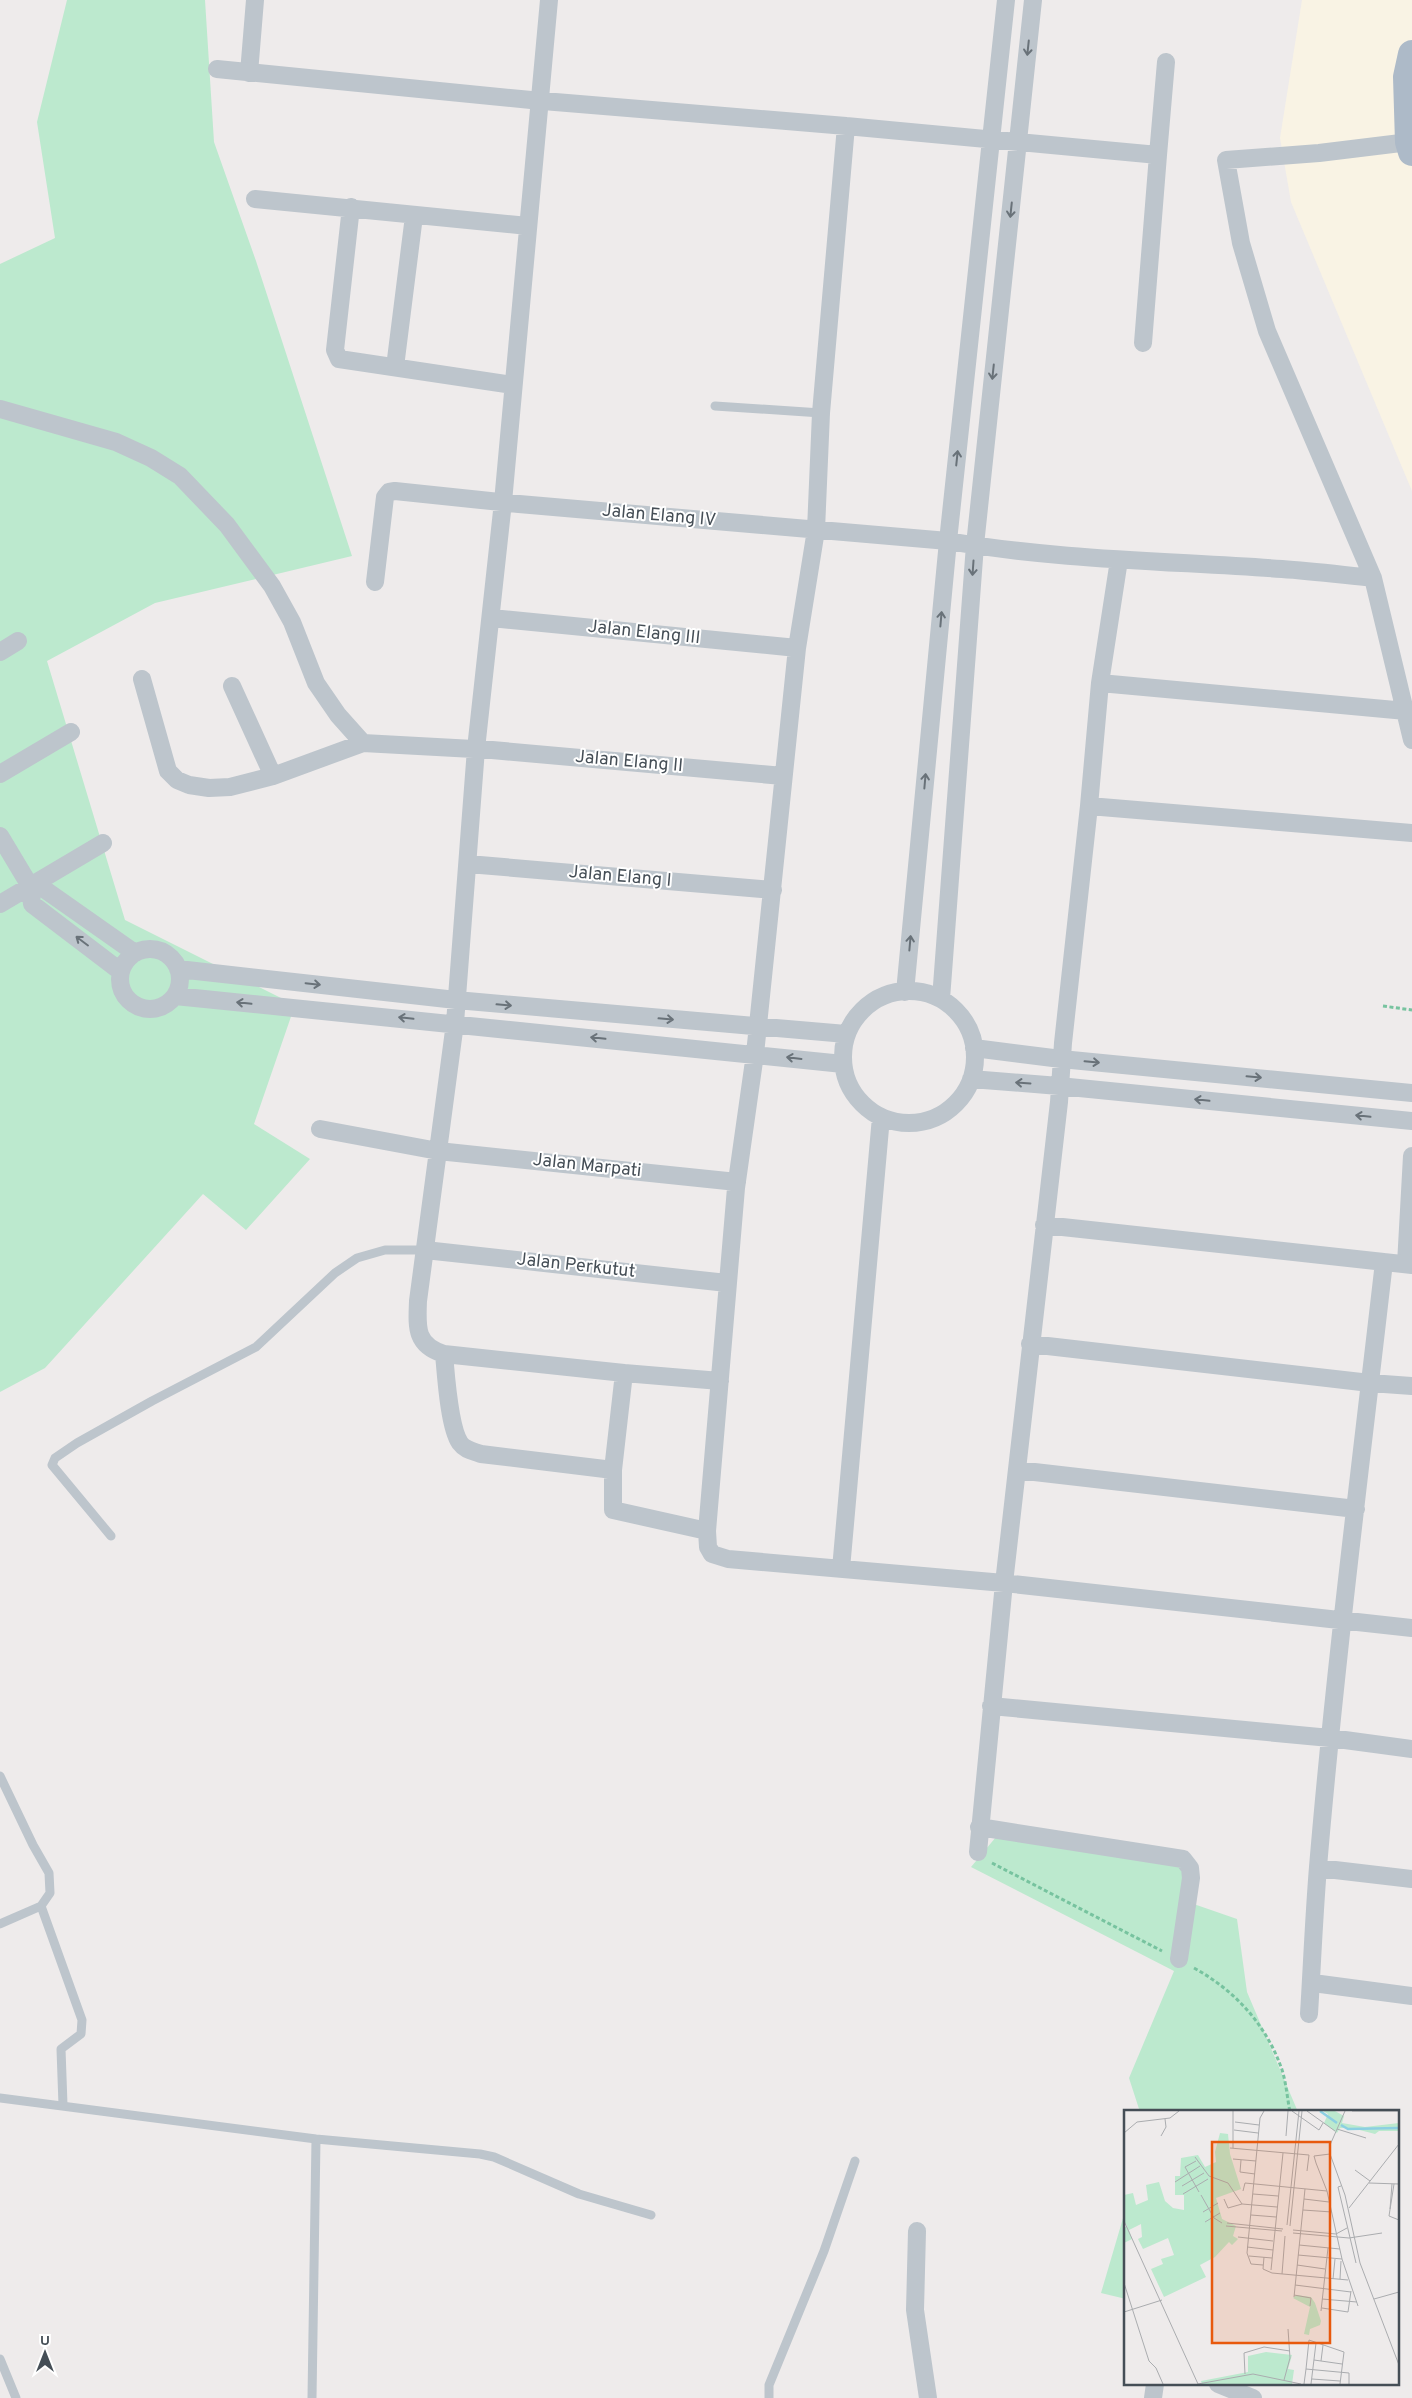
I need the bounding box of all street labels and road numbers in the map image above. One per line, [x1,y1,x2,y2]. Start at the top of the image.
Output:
street label: Jalan Elang IV [601,500,717,532]
street label: Jalan Elang III [587,616,701,650]
street label: Jalan Elang II [574,746,684,778]
street label: Jalan Elang I [568,861,672,893]
street label: Jalan Marpati [531,1149,643,1183]
street label: Jalan Perkutut [516,1248,636,1284]

